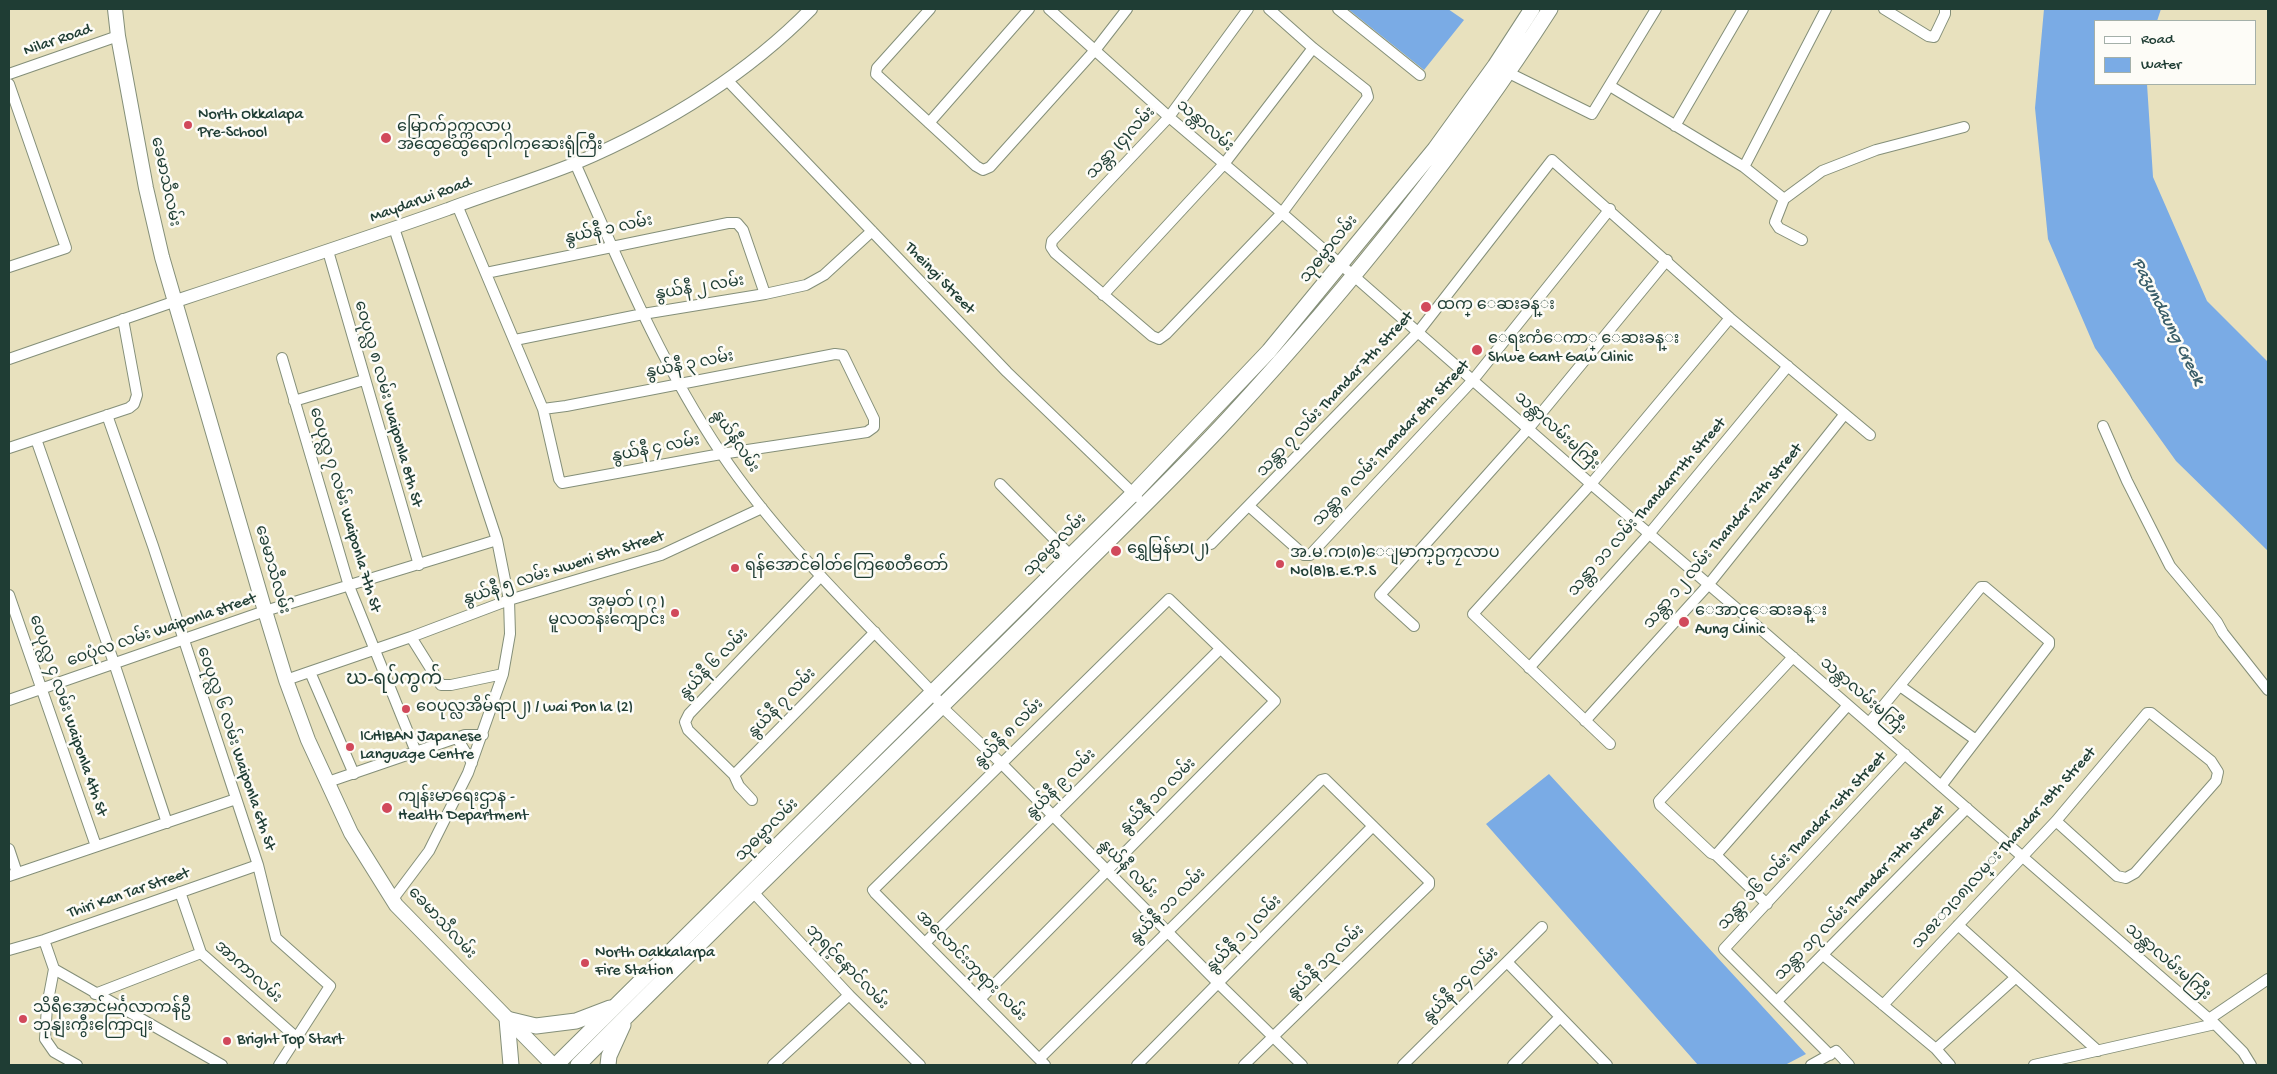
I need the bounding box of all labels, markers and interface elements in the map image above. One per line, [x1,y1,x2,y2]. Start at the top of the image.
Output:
street label: Nilar Road [21,20,95,62]
legend [2094,20,2257,85]
text: Road [2141,31,2174,49]
text: Water [2141,56,2181,74]
street label: သန္တာလမ်း [1171,97,1237,157]
street label: သန္တာ (၄)လမ်း [1083,104,1161,184]
place label: North Okkalapa Pre-School [198,106,303,144]
marker: North Okkalapa Pre-School [182,119,194,131]
place label: မြောက်ဥက္ကလာပ အထွေထွေရောဂါကုဆေးရုံကြီး [397,119,603,157]
marker: မြောက်ဥက္ကလာပ အထွေထွေရောဂါကုဆေးရုံကြီး [379,131,393,145]
street label: ခေမာသီလမ်း [145,135,183,229]
street label: Maydarwi Road [368,174,474,228]
street label: နွယ်နီ ၁ လမ်း [563,212,655,250]
street label: သုဓမ္မာလမ်း [1297,212,1363,288]
street label: Theingi Street [900,239,978,319]
water label: Pazundaung Creek [2126,255,2208,389]
street label: နွယ်နီ ၂ လမ်း [654,272,746,306]
place label: ထက္ ေဆးခန္း [1437,297,1555,317]
street label: ဝေပုလ္လ ၈ လမ်း Waiponla 8th St [348,299,426,509]
marker: ထက္ ေဆးခန္း [1419,300,1433,314]
street label: သန္တာ ၇ လမ်း Thandar 7th Street [1254,308,1418,482]
place label: ေရႊကံေကာ္ ေဆးခန္း Shwe Gant Gaw Clinic [1488,331,1679,369]
marker: ေရႊကံေကာ္ ေဆးခန္း Shwe Gant Gaw Clinic [1470,343,1484,357]
street label: နွယ်နီ ၃ လမ်း [644,348,736,384]
street label: သန္တာ ၈ လမ်း Thandar 8th Street [1310,357,1474,531]
street label: သန္တာလမ်းမကြီး [1510,389,1602,475]
street label: ဝေပုလ္လ ၇ လမ်း Waiponla 7th St [304,405,384,615]
street label: နွယ်နီလမ်း [706,407,762,477]
street label: သန္တာ ၁၁ လမ်း Thandar11th Street [1565,415,1731,601]
street label: နွယ်နီ ၄ လမ်း [610,432,702,468]
street label: သန္တာ ၁၂ လမ်း Thandar 12th Street [1641,440,1807,634]
street label: သုဓမ္မာလမ်း [1020,510,1092,582]
street label: ခေမာသီလမ်း [249,524,293,616]
street label: နွယ်နီ ၅ လမ်း Nweni 5th Street [461,527,667,611]
place label: ရွှေမြန်မာ(၂) [1127,541,1209,561]
marker: ရွှေမြန်မာ(၂) [1109,544,1123,558]
place label: အ.မ.က(၈)ေျမာက္ဥကၠလာပ No(8)B.E.P.S [1290,545,1499,583]
place label: ရန်အောင်ဓါတ်ကြေစေတီတော် [745,558,948,578]
marker: အ.မ.က(၈)ေျမာက္ဥကၠလာပ No(8)B.E.P.S [1274,558,1286,570]
marker: ရန်အောင်ဓါတ်ကြေစေတီတော် [729,562,741,574]
street label: ဝေပုံလ လမ်း Waiponla street [65,590,259,672]
place label: အမှတ် ( ၇ ) မူလတန်းကျောင်း [548,594,665,632]
place label: ေအာင္ေဆးခန္း Aung Clinic [1695,603,1827,641]
marker: အမှတ် ( ၇ ) မူလတန်းကျောင်း [669,607,681,619]
street label: ဝေပုလ္လ ၄ လမ်း Waiponla 4th St [23,613,111,819]
marker: ေအာင္ေဆးခန္း Aung Clinic [1677,615,1691,629]
street label: နွယ်နီ ၆ လမ်း [677,626,753,704]
street label: ဝေပုလ္လ ၆ လမ်း Waiponla 6th St [191,645,279,853]
street label: သန္တာလမ်းမကြီး [1815,654,1909,740]
street label: နွယ်နီ ၇ လမ်း [745,665,821,743]
district label: ဃ-ရပ်ကွက် [346,670,442,692]
street label: နွယ်နီ ၈ လမ်း [972,696,1048,772]
place label: ဝေပုလ္လအိမ်ရာ(၂) / wai Pon la (2) [416,699,633,719]
marker: ဝေပုလ္လအိမ်ရာ(၂) / wai Pon la (2) [400,703,412,715]
place label: ICHIBAN Japanese Language Centre [360,728,481,766]
marker: ICHIBAN Japanese Language Centre [344,741,356,753]
street label: သႎၩာ(၁၈)လမ္း Thandar 18th Street [1909,744,2101,954]
street label: နွယ်နီ ၉ လမ်း [1023,746,1101,824]
street label: သန္တာ ၁၆ လမ်း Thandar 16th Street [1715,749,1891,935]
street label: နွယ်နီ ၁၀ လမ်း [1117,755,1201,839]
place label: ကျန်းမာရေးဌာန - Health Department [398,789,528,827]
street label: သုဓမ္မာလမ်း [732,795,804,867]
marker: ကျန်းမာရေးဌာန - Health Department [380,801,394,815]
street label: သန္တာ ၁၇ လမ်း Thandar 17th Street [1772,802,1950,986]
street label: နွယ်နီ လမ်း [1094,837,1160,903]
street label: Thiri Kan Tar Street [66,864,192,924]
street label: နွယ်နီ ၁၁ လမ်း [1127,865,1211,949]
street label: ခေမာသီလမ်း [403,884,479,964]
street label: နွယ်နီ ၁၂ လမ်း [1203,892,1287,978]
street label: အလောင်းဘုရား လမ်း [911,908,1029,1026]
street label: သန္တာလမ်းမကြီး [2120,920,2214,1006]
street label: ဘုရင့်နောင်လမ်း [801,922,891,1014]
street label: နွယ်နီ ၁၃ လမ်း [1285,922,1369,1004]
street label: အာကာလမ်း [209,938,285,1008]
place label: North Oakkalarpa Fire Station [595,944,715,982]
street label: နွယ်နီ ၁၄ လမ်း [1420,944,1504,1028]
marker: North Oakkalarpa Fire Station [579,957,591,969]
place label: သိရီအောင်မင်္ဂလာကန်ဦ ဘုနျးကွီးကြောငျး [33,1000,191,1038]
marker: သိရီအောင်မင်္ဂလာကန်ဦ ဘုနျးကွီးကြောငျး [17,1013,29,1025]
place label: Bright Top Start [237,1031,343,1051]
marker: Bright Top Start [221,1035,233,1047]

